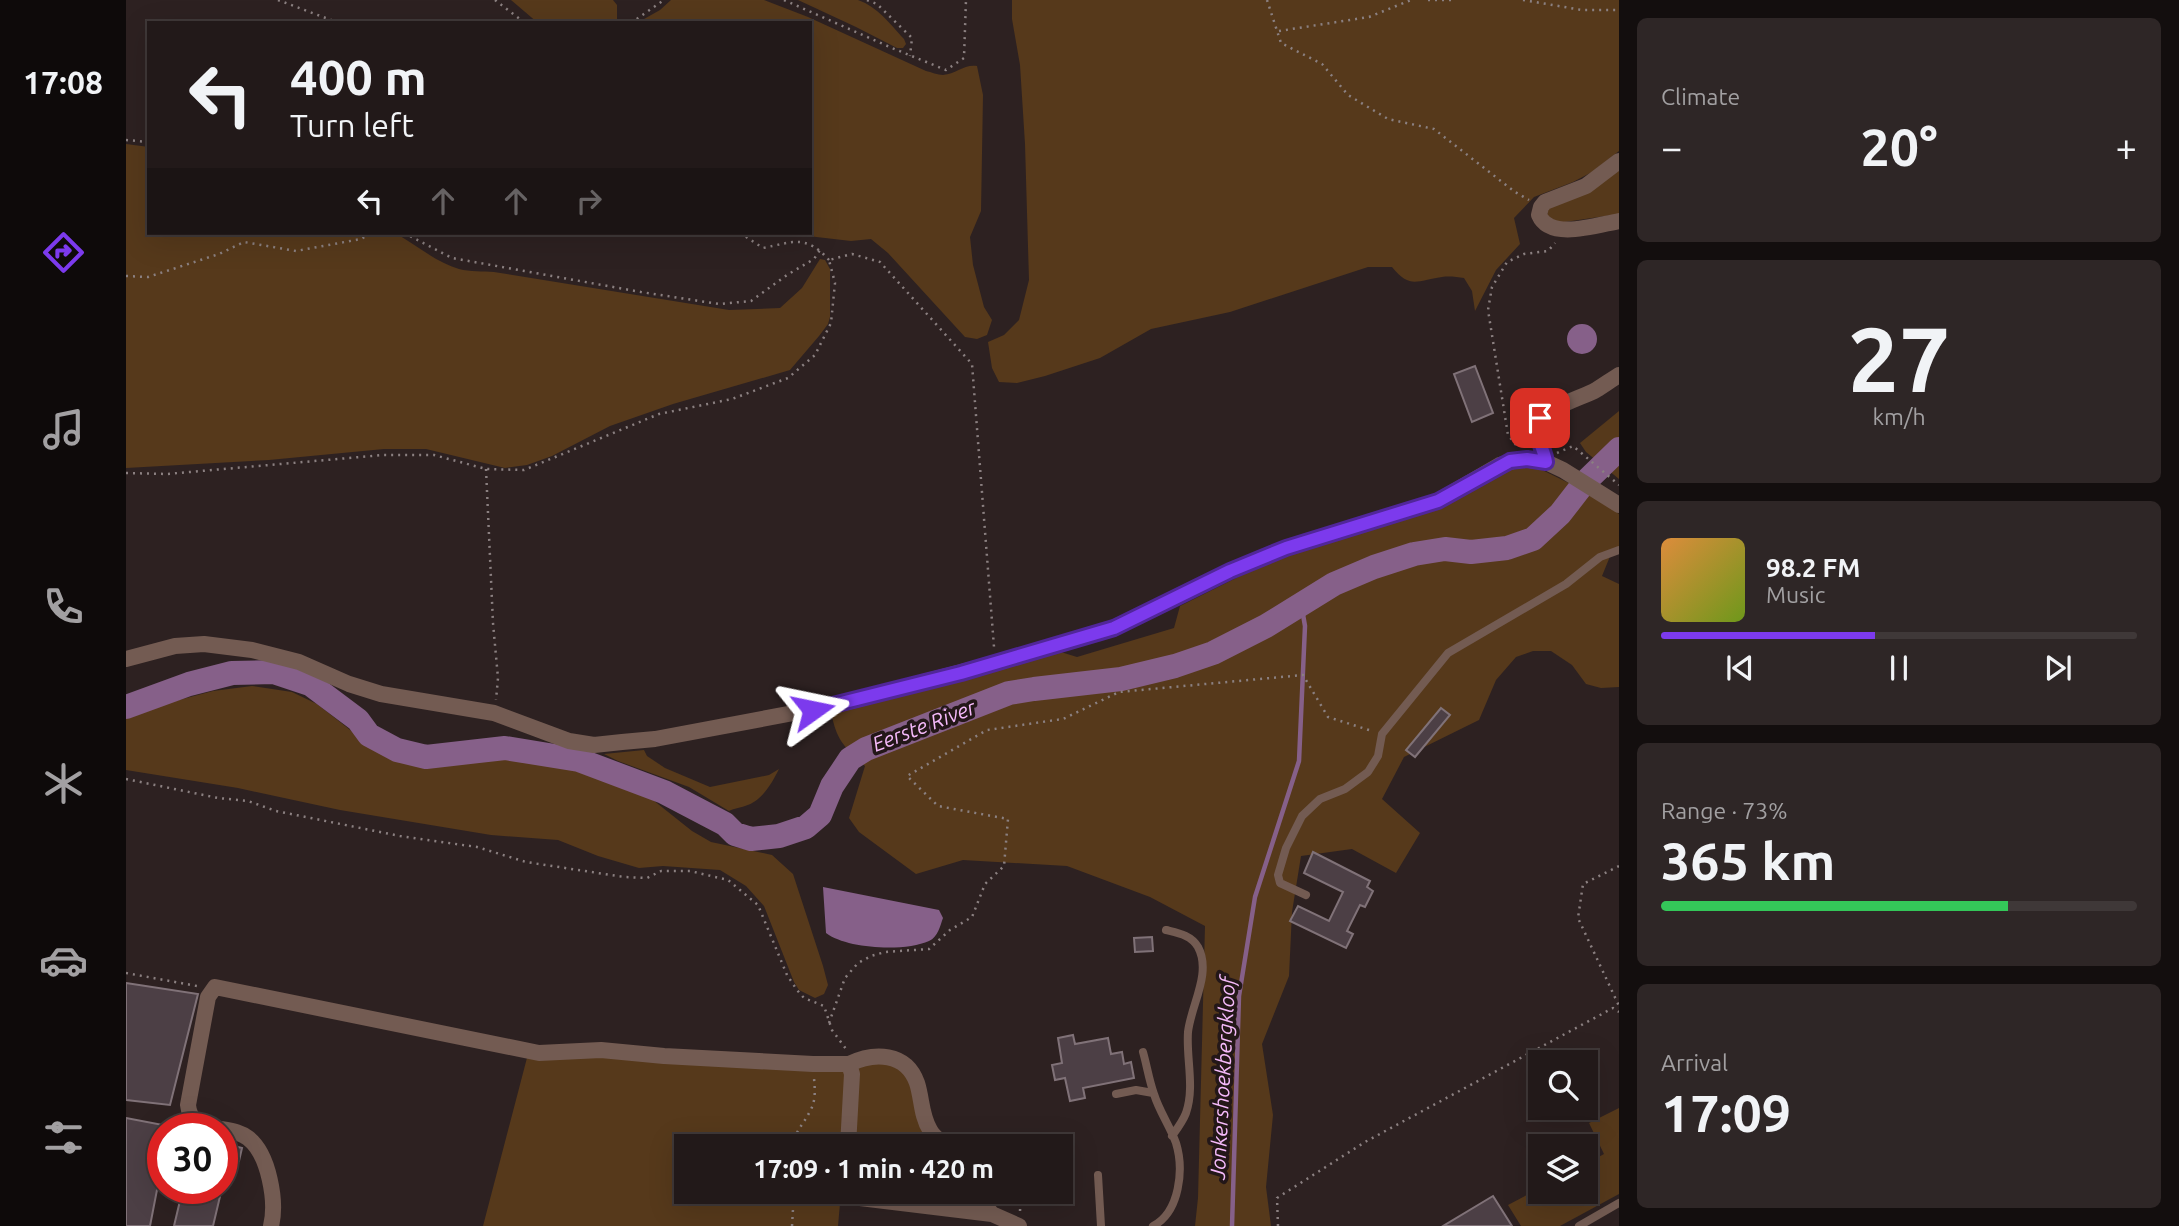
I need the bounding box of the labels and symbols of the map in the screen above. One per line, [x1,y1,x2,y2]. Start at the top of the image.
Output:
pin [1510,388,1570,448]
position arrow [776,673,850,747]
water label: Eerste River [869,694,980,756]
water label: Jonkershoekbergkloof [1205,973,1239,1181]
speed limit sign: 30 [147,1113,238,1204]

